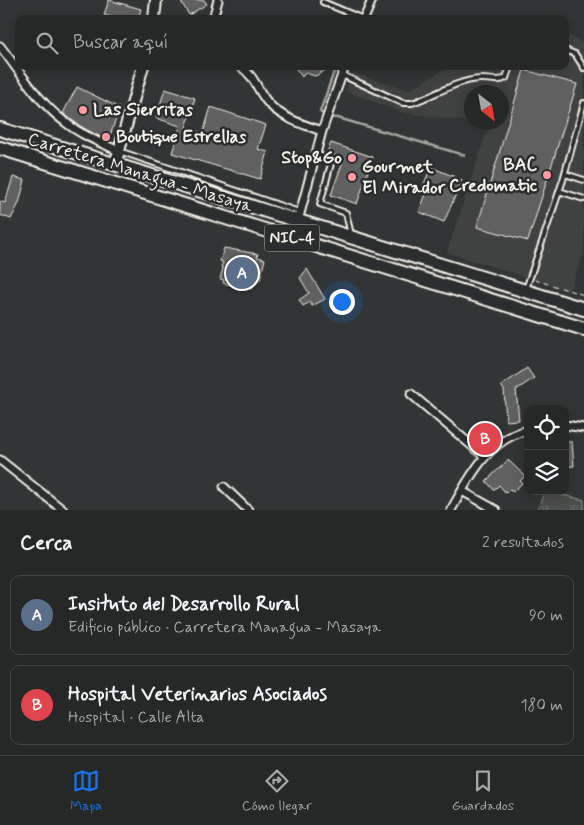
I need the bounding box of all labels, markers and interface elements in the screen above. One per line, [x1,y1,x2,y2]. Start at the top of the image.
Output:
search box [15,15,569,70]
icon: search [33,29,61,57]
text: Buscar aquí [73,30,168,55]
north arrow [464,85,509,130]
place label: Las Sierritas [93,98,193,122]
marker: Las Sierritas [77,104,89,116]
place label: Boutique Estrellas [116,125,246,149]
street label: Carretera Managua - Masaya [24,127,255,221]
marker: Boutique Estrellas [100,131,112,143]
place label: Stop&Go [281,146,342,170]
marker: Stop&Go [346,152,358,164]
place label: BAC Credomatic [449,153,538,198]
place label: Gourmet El Mirador [362,155,446,200]
marker: BAC Credomatic [541,169,553,181]
marker: Gourmet El Mirador [346,171,358,183]
road number: NIC-4 [264,224,320,252]
pin: A [226,254,258,292]
your location [329,289,355,315]
map controls [524,405,569,495]
button: locate [524,405,569,450]
pin: B [469,420,501,458]
button: layers [524,450,569,495]
text: Cerca [20,529,73,557]
text: 2 resultados [482,532,564,553]
text: Insituto del Desarrollo Rural [68,592,299,617]
text: A [32,605,42,626]
text: 90 m [529,605,563,626]
text: Edificio público · Carretera Managua - Masaya [68,617,381,638]
text: Hospital Veterinarios Asociados [68,682,327,707]
text: B [32,695,42,716]
text: 180 m [520,695,563,716]
text: Hospital · Calle Alta [68,707,204,728]
tab: Mapa [70,767,102,815]
tab: Cómo llegar [242,767,312,815]
tab: Guardados [452,767,514,815]

